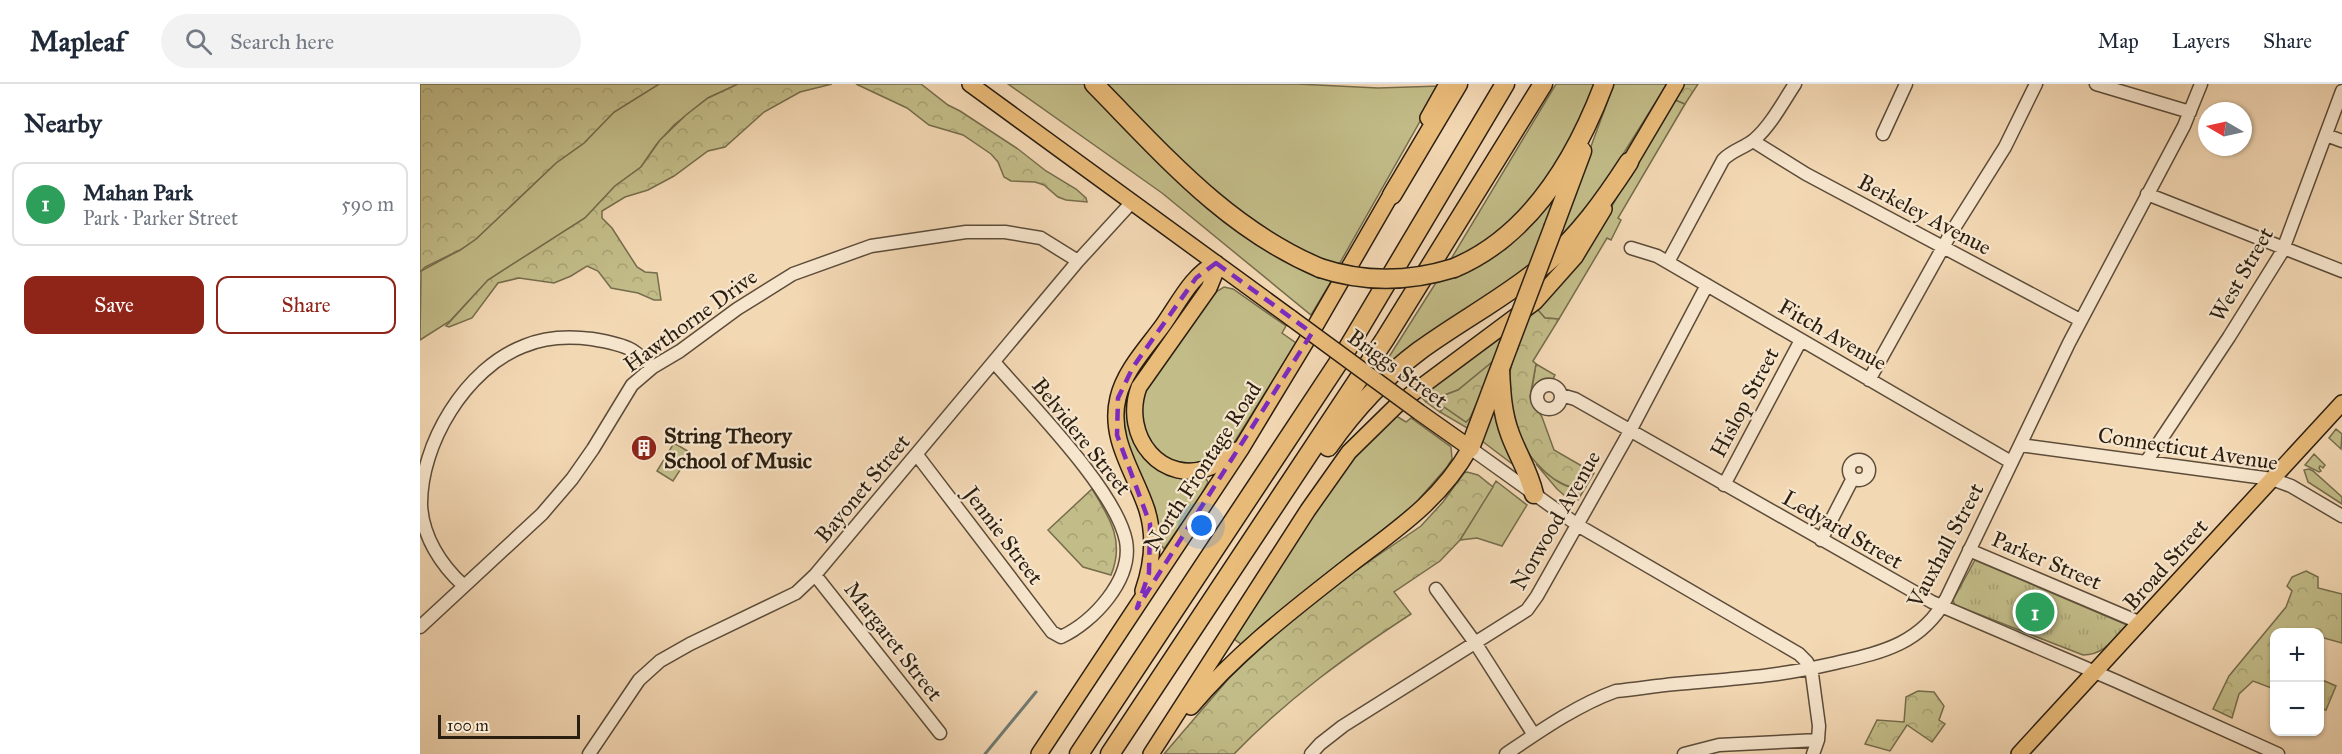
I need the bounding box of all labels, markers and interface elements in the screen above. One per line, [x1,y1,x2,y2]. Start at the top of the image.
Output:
search box [161,14,581,68]
text: Mapleaf [30,24,125,59]
icon: search [182,25,215,58]
text: Search here [230,28,334,55]
text: Map [2098,28,2139,54]
text: Layers [2172,28,2230,54]
text: Share [2263,28,2312,54]
north arrow [2198,102,2252,156]
text: Nearby [24,107,102,139]
street label: Berkeley Avenue [1854,168,1996,261]
text: Mahan Park [83,179,193,206]
text: 1 [42,192,49,216]
text: 590 m [341,192,394,216]
text: Park · Parker Street [83,206,238,230]
street label: West Street [2204,222,2279,326]
street label: Hawthorne Drive [618,263,762,378]
button: Save [24,276,204,334]
button: Share [216,276,396,334]
street label: Fitch Avenue [1774,293,1892,376]
street label: Briggs Street [1343,323,1453,414]
street label: Hislop Street [1704,342,1785,462]
street label: Belvidere Street [1026,372,1137,500]
street label: North Frontage Road [1138,377,1267,556]
street label: Connecticut Avenue [2096,421,2280,476]
place label: String Theory School of Music [664,422,813,474]
street label: Bayonet Street [809,428,916,548]
building icon: String Theory School of Music [629,433,659,463]
street label: Norwood Avenue [1505,446,1606,595]
street label: Vauxhall Street [1901,478,1990,613]
street label: Jennie Street [957,479,1049,590]
street label: Ledyard Street [1778,484,1908,575]
your location [1187,511,1216,540]
street label: Broad Street [2117,513,2214,616]
street label: Parker Street [1988,525,2106,596]
street label: Margaret Street [839,576,949,707]
pin: 1 [2016,590,2054,634]
map controls [2270,628,2324,736]
button: + [2270,628,2324,682]
button: − [2270,682,2324,736]
scale bar [438,712,580,740]
text: 100 m [447,716,489,735]

